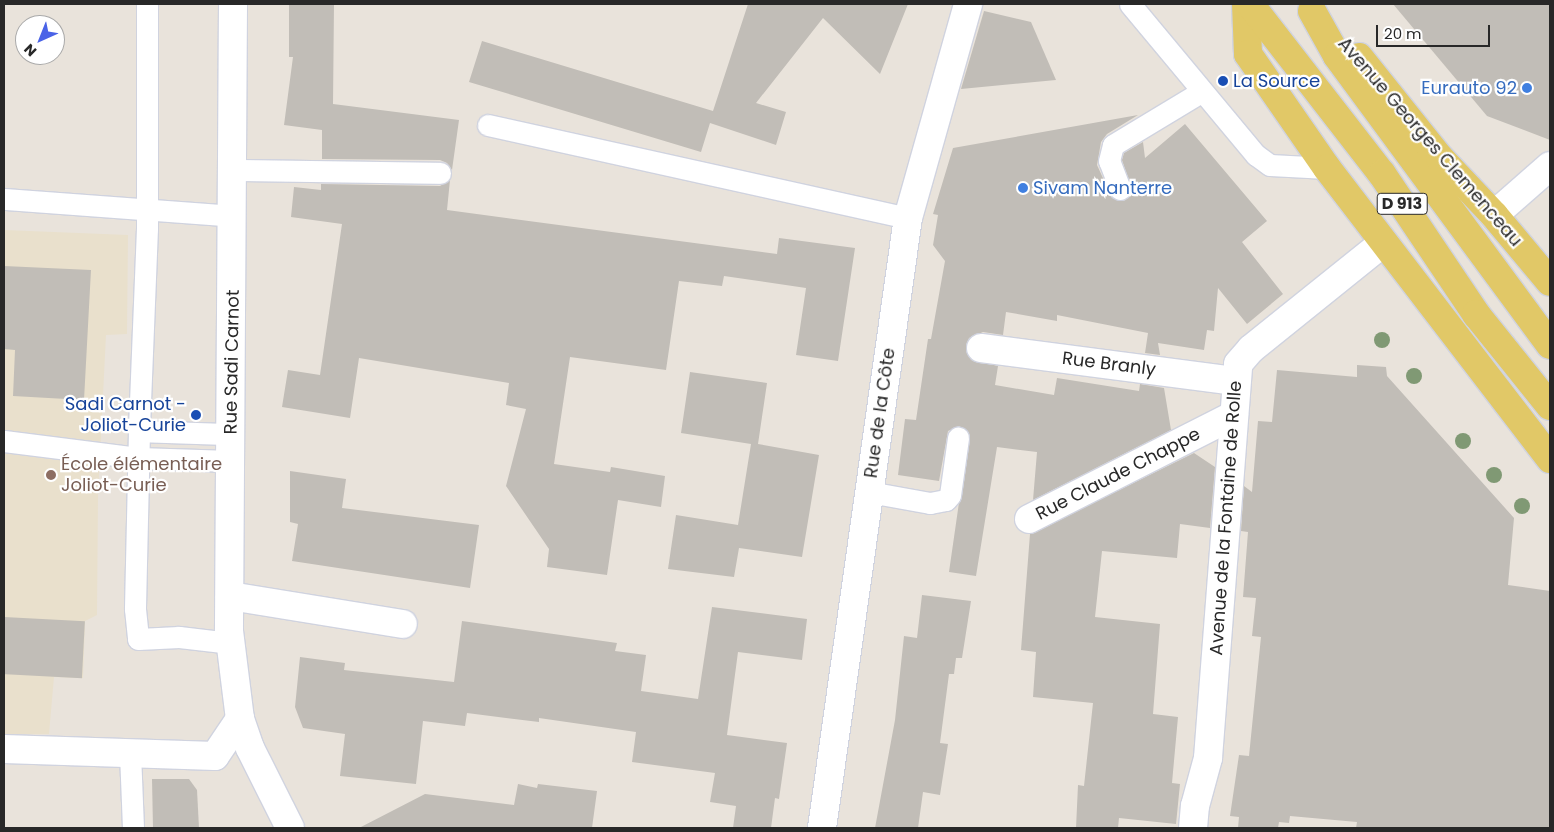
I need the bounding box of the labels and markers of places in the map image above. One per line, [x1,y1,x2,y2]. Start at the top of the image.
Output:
place label: La Source [1233,70,1320,92]
marker: La Source [1217,75,1229,87]
place label: Eurauto 92 [1421,77,1517,99]
marker: Eurauto 92 [1521,82,1533,94]
place label: Sivam Nanterre [1033,177,1172,199]
marker: Sivam Nanterre [1017,182,1029,194]
place label: Sadi Carnot - Joliot-Curie [65,394,186,436]
marker: Sadi Carnot - Joliot-Curie [190,409,202,421]
place label: École élémentaire Joliot-Curie [61,454,222,496]
marker: École élémentaire Joliot-Curie [45,469,57,481]

